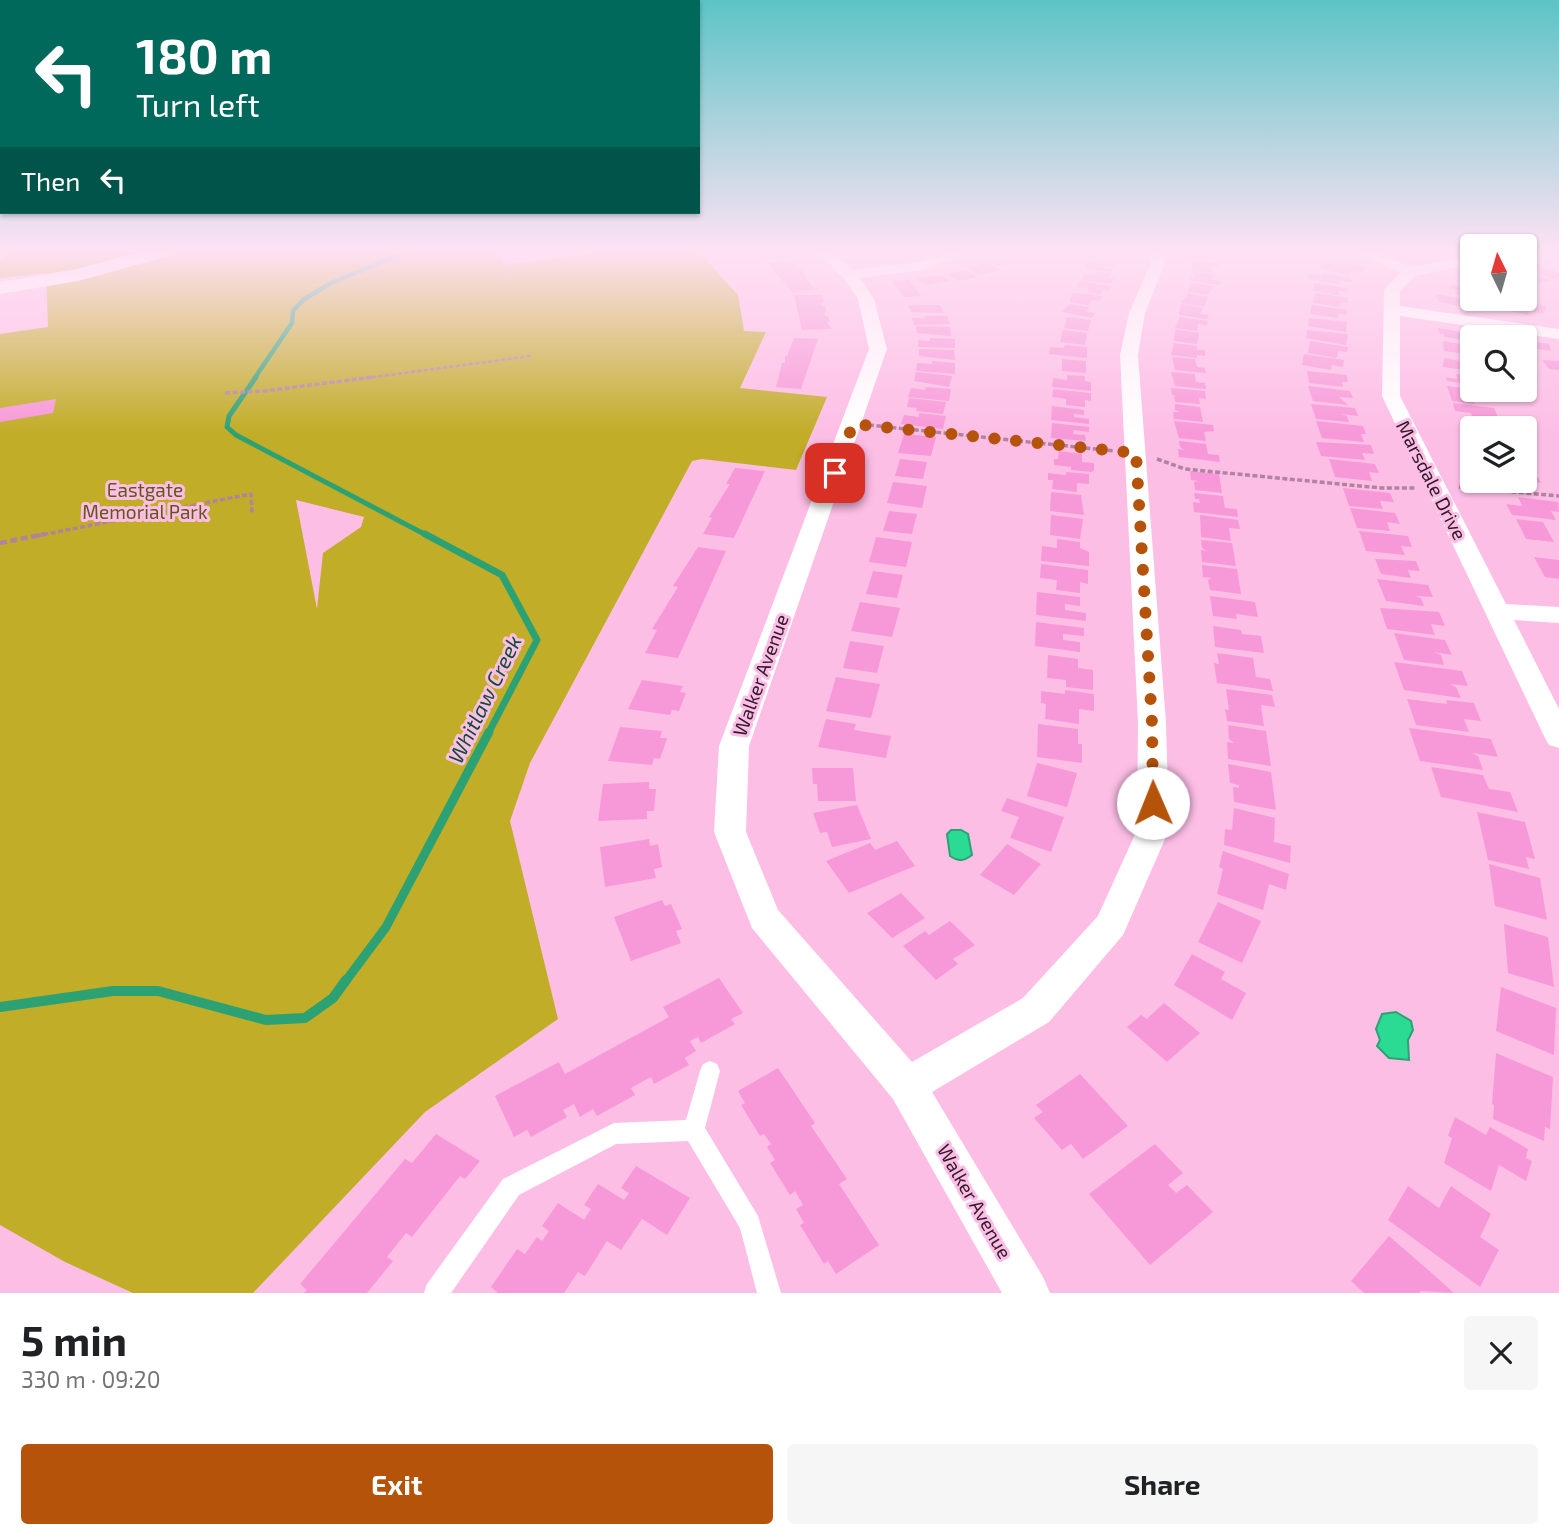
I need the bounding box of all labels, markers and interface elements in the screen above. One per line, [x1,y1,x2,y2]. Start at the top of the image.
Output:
text: 180 m [136,25,272,84]
icon: left [21,28,112,119]
text: Turn left [136,85,260,123]
icon: left [94,161,132,199]
text: Then [21,165,80,196]
north arrow [1460,234,1536,312]
map controls [1460,234,1537,493]
button: search [1460,325,1537,402]
street label: Marsdale Drive [1392,416,1472,544]
button: layers [1460,416,1537,493]
pin [805,443,865,503]
icon: arrive [816,454,854,492]
park label: Eastgate Memorial Park [82,478,208,523]
street label: Walker Avenue [727,611,793,739]
water label: Whitlaw Creek [442,631,526,767]
position arrow [1116,766,1190,840]
street label: Walker Avenue [933,1140,1017,1262]
text: 5 min [21,1314,127,1364]
button: close [1464,1316,1538,1390]
text: 330 m · 09:20 [21,1365,161,1393]
button: Exit [21,1444,773,1524]
button: Share [787,1444,1538,1524]

